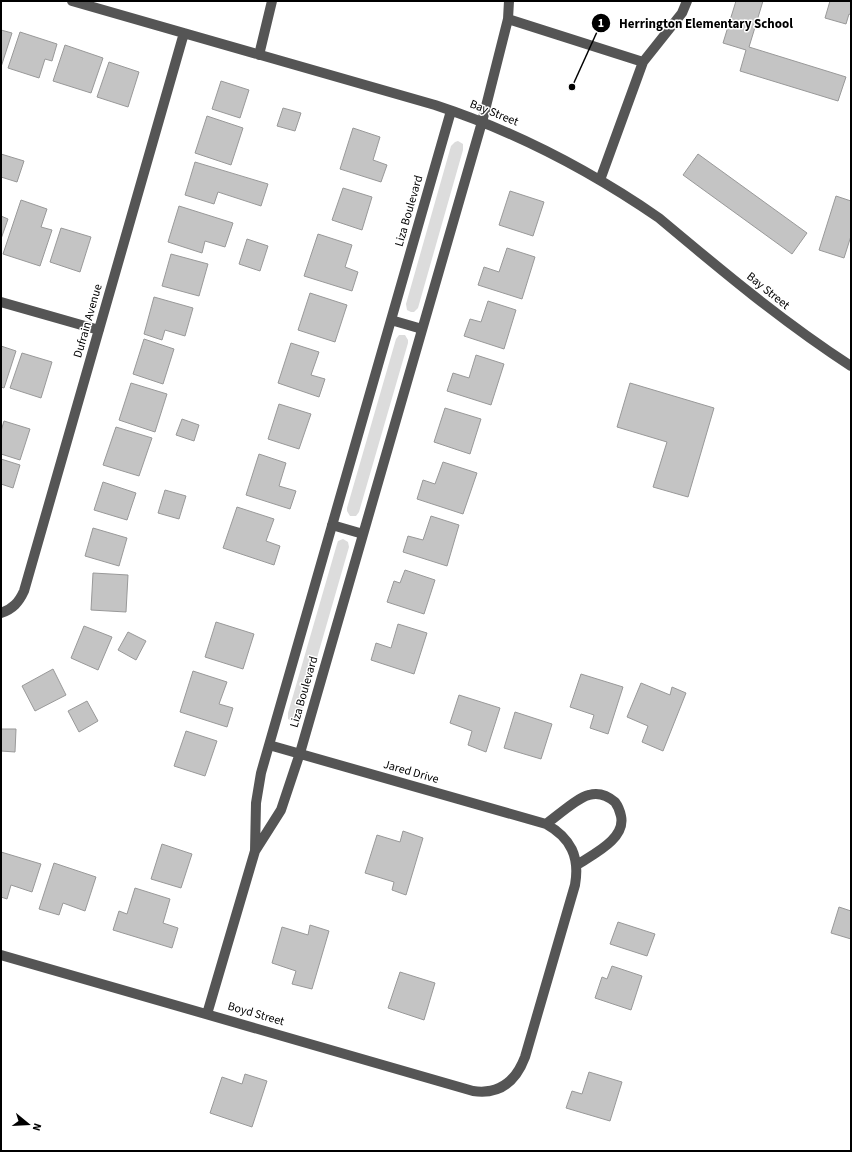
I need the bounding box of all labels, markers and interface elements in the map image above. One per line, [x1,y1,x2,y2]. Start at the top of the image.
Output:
callout: Herrington Elementary School [591,11,801,36]
text: 1 [598,15,604,32]
text: Herrington Elementary School [619,15,793,33]
street label: Bay Street [467,96,521,130]
street label: Liza Boulevard [391,173,427,249]
street label: Bay Street [743,268,793,314]
street label: Dufrain Avenue [69,282,107,360]
street label: Liza Boulevard [286,654,322,730]
street label: Jared Drive [381,756,441,788]
street label: Boyd Street [226,998,286,1030]
north arrow [8,1104,48,1144]
text: N [29,1121,45,1133]

